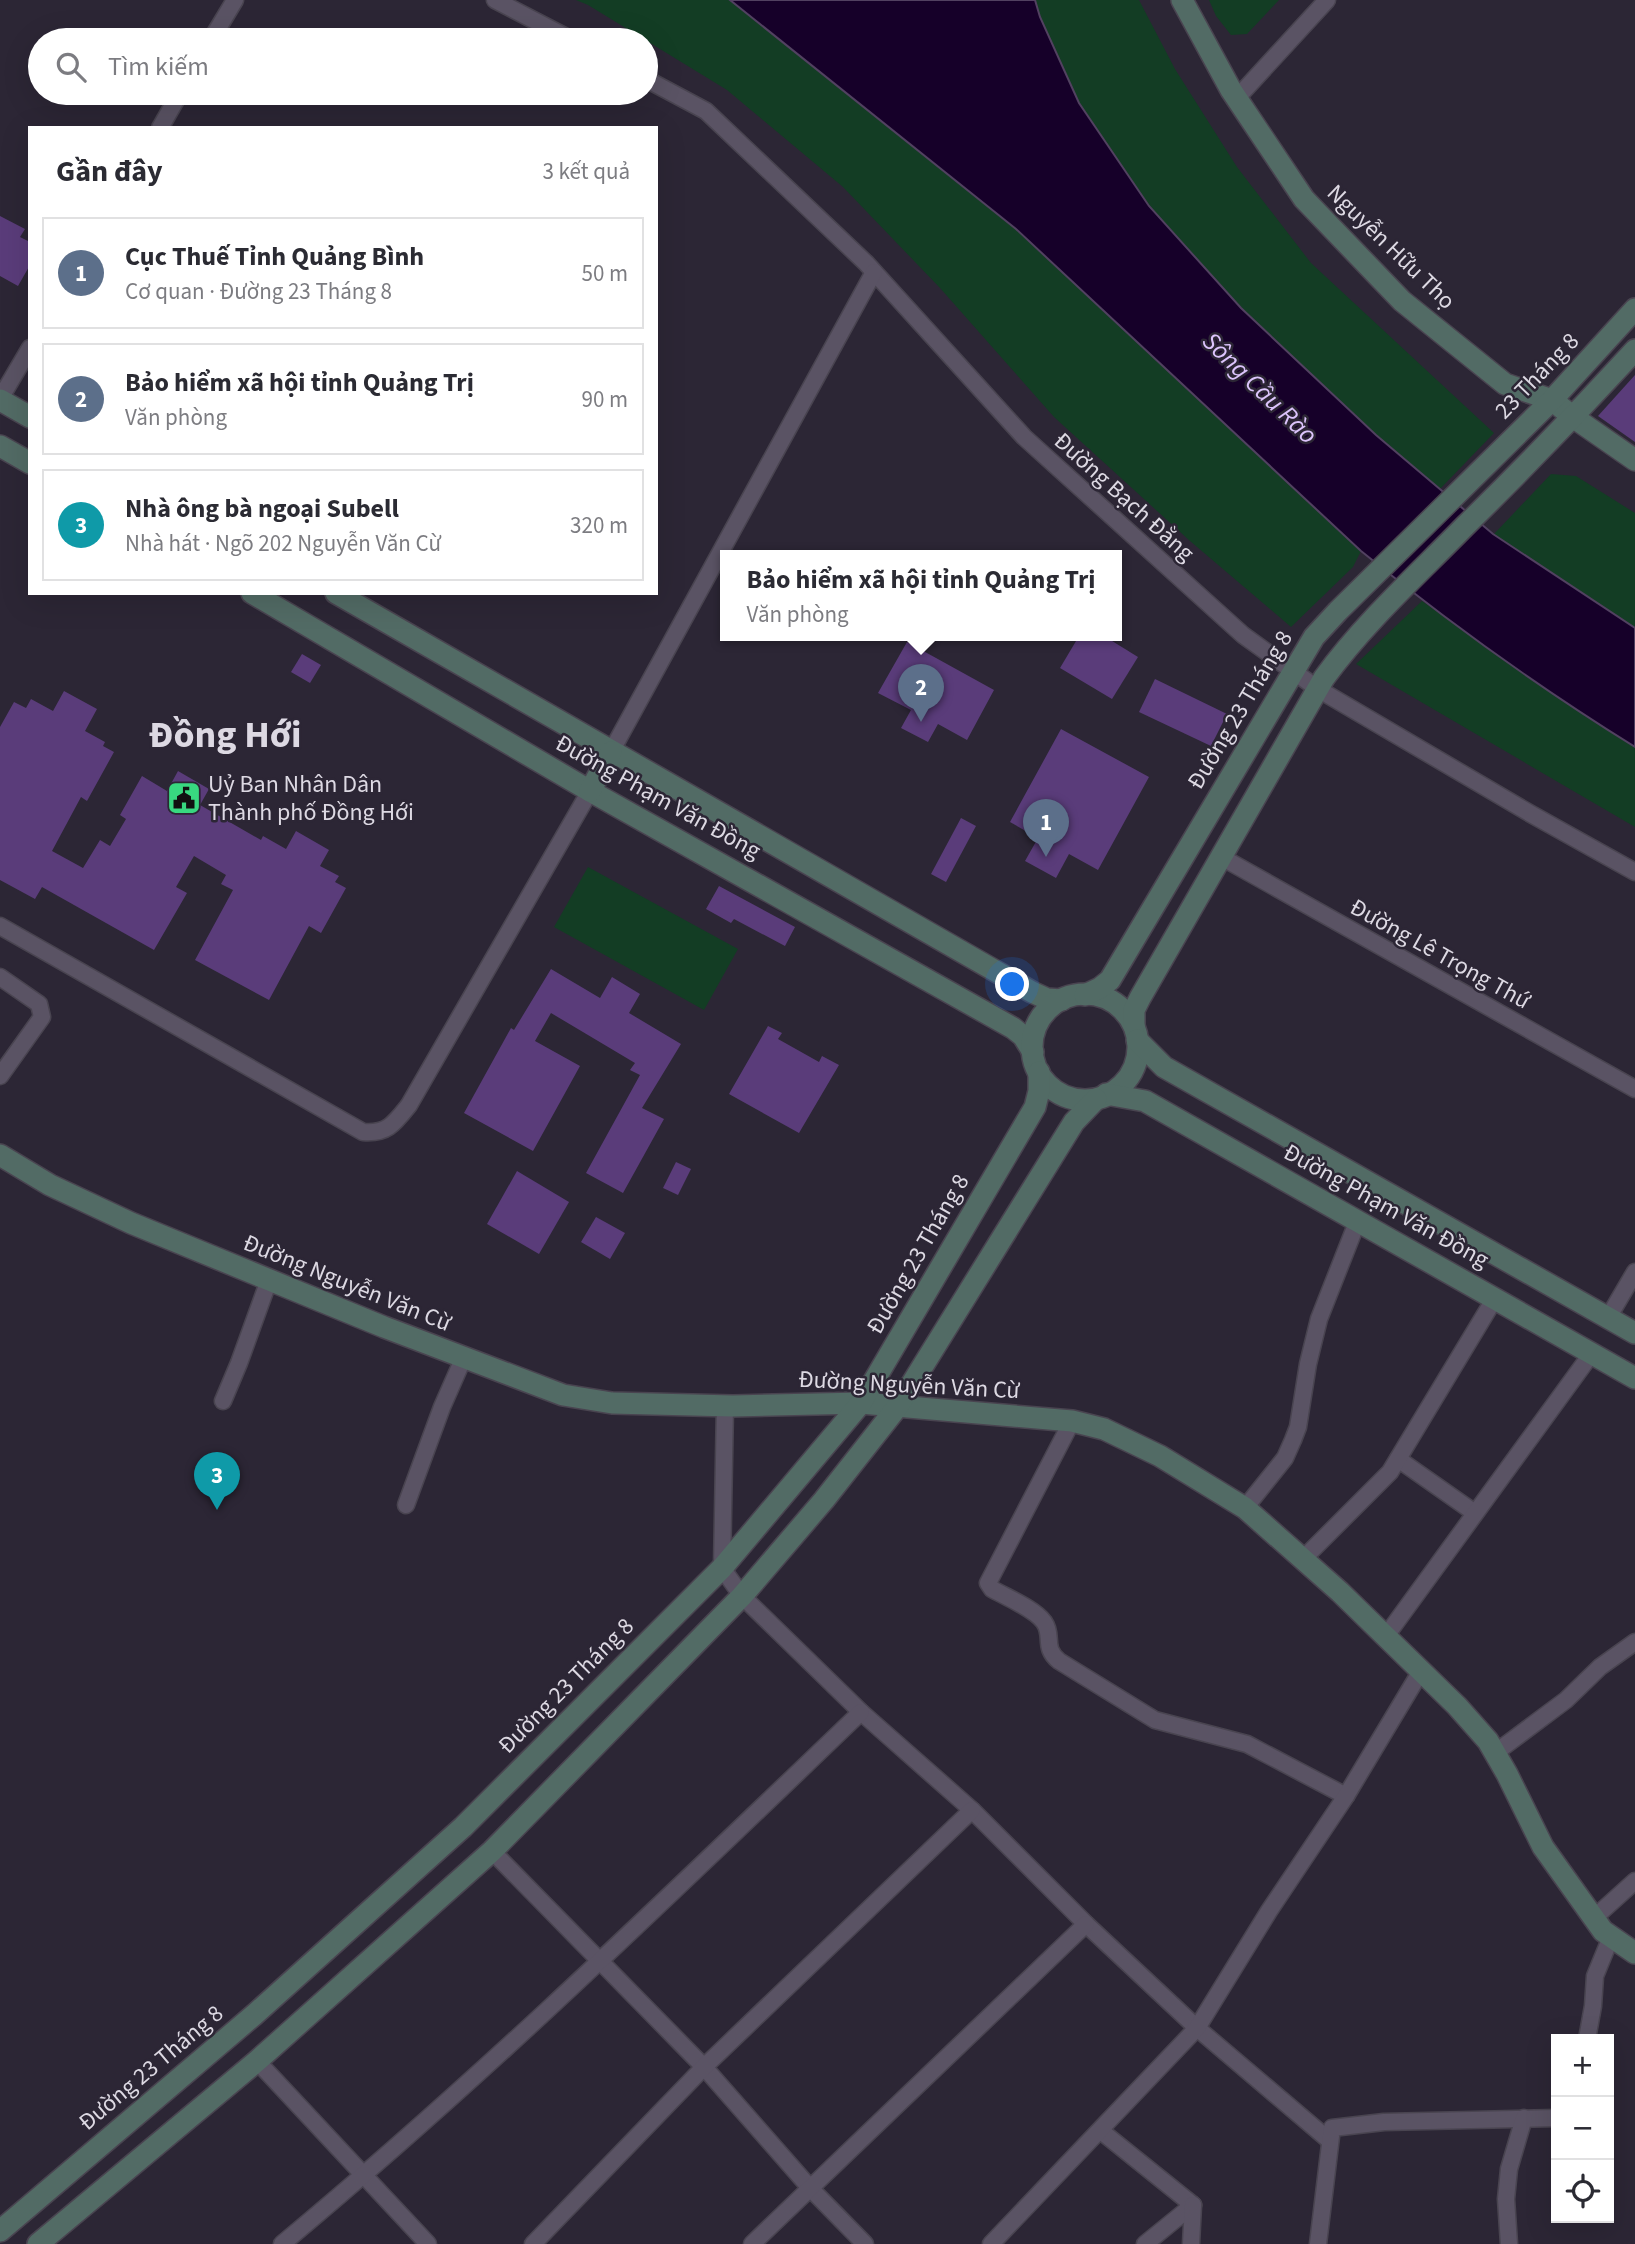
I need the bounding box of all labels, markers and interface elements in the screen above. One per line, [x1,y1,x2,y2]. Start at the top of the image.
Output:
search box [28,28,658,105]
icon: search [52,48,90,86]
text: Tìm kiếm [108,48,209,85]
text: Gần đây [56,150,163,193]
text: 3 kết quả [543,155,630,188]
street label: Nguyễn Hữu Thọ [1319,176,1463,318]
text: Cục Thuế Tỉnh Quảng Bình [125,238,424,275]
text: 1 [75,257,87,290]
text: 50 m [581,257,628,290]
text: Cơ quan · Đường 23 Tháng 8 [125,275,392,308]
water label: Sông Cầu Rào [1194,323,1326,453]
street label: 23 Tháng 8 [1487,325,1587,427]
text: Bảo hiểm xã hội tỉnh Quảng Trị [125,364,474,401]
text: 2 [75,383,87,416]
text: 90 m [581,383,628,416]
text: Văn phòng [125,401,227,434]
street label: Đường Bạch Đằng [1046,424,1202,570]
text: Nhà ông bà ngoại Subell [125,490,399,527]
text: 3 [75,509,87,542]
text: 320 m [570,509,628,542]
text: Nhà hát · Ngõ 202 Nguyễn Văn Cừ [125,527,441,560]
popup [720,550,1122,641]
text: Bảo hiểm xã hội tỉnh Quảng Trị [747,561,1095,598]
text: Văn phòng [747,598,849,631]
street label: Đường 23 Tháng 8 [1179,624,1301,796]
pin: 2 [898,664,944,722]
district label: Đồng Hới [149,708,301,762]
street label: Đường Phạm Văn Đồng [549,726,767,868]
place label: Uỷ Ban Nhân Dân Thành phố Đồng Hới [208,767,414,830]
public building icon: Uỷ Ban Nhân Dân Thành phố Đồng Hới [165,779,203,817]
pin: 1 [1023,799,1069,857]
street label: Đường Lê Trọng Thứ [1344,890,1537,1019]
your location [995,967,1029,1001]
street label: Đường Phạm Văn Đồng [1277,1135,1495,1277]
street label: Đường 23 Tháng 8 [858,1167,978,1341]
street label: Đường Nguyễn Văn Cừ [238,1225,457,1341]
street label: Đường Nguyễn Văn Cừ [798,1362,1021,1408]
pin: 3 [194,1452,240,1510]
street label: Đường 23 Tháng 8 [490,1610,642,1762]
street label: Đường 23 Tháng 8 [71,1997,231,2139]
map controls [1551,2034,1614,2223]
button: + [1551,2034,1614,2097]
button: − [1551,2097,1614,2160]
button: locate [1551,2160,1614,2223]

